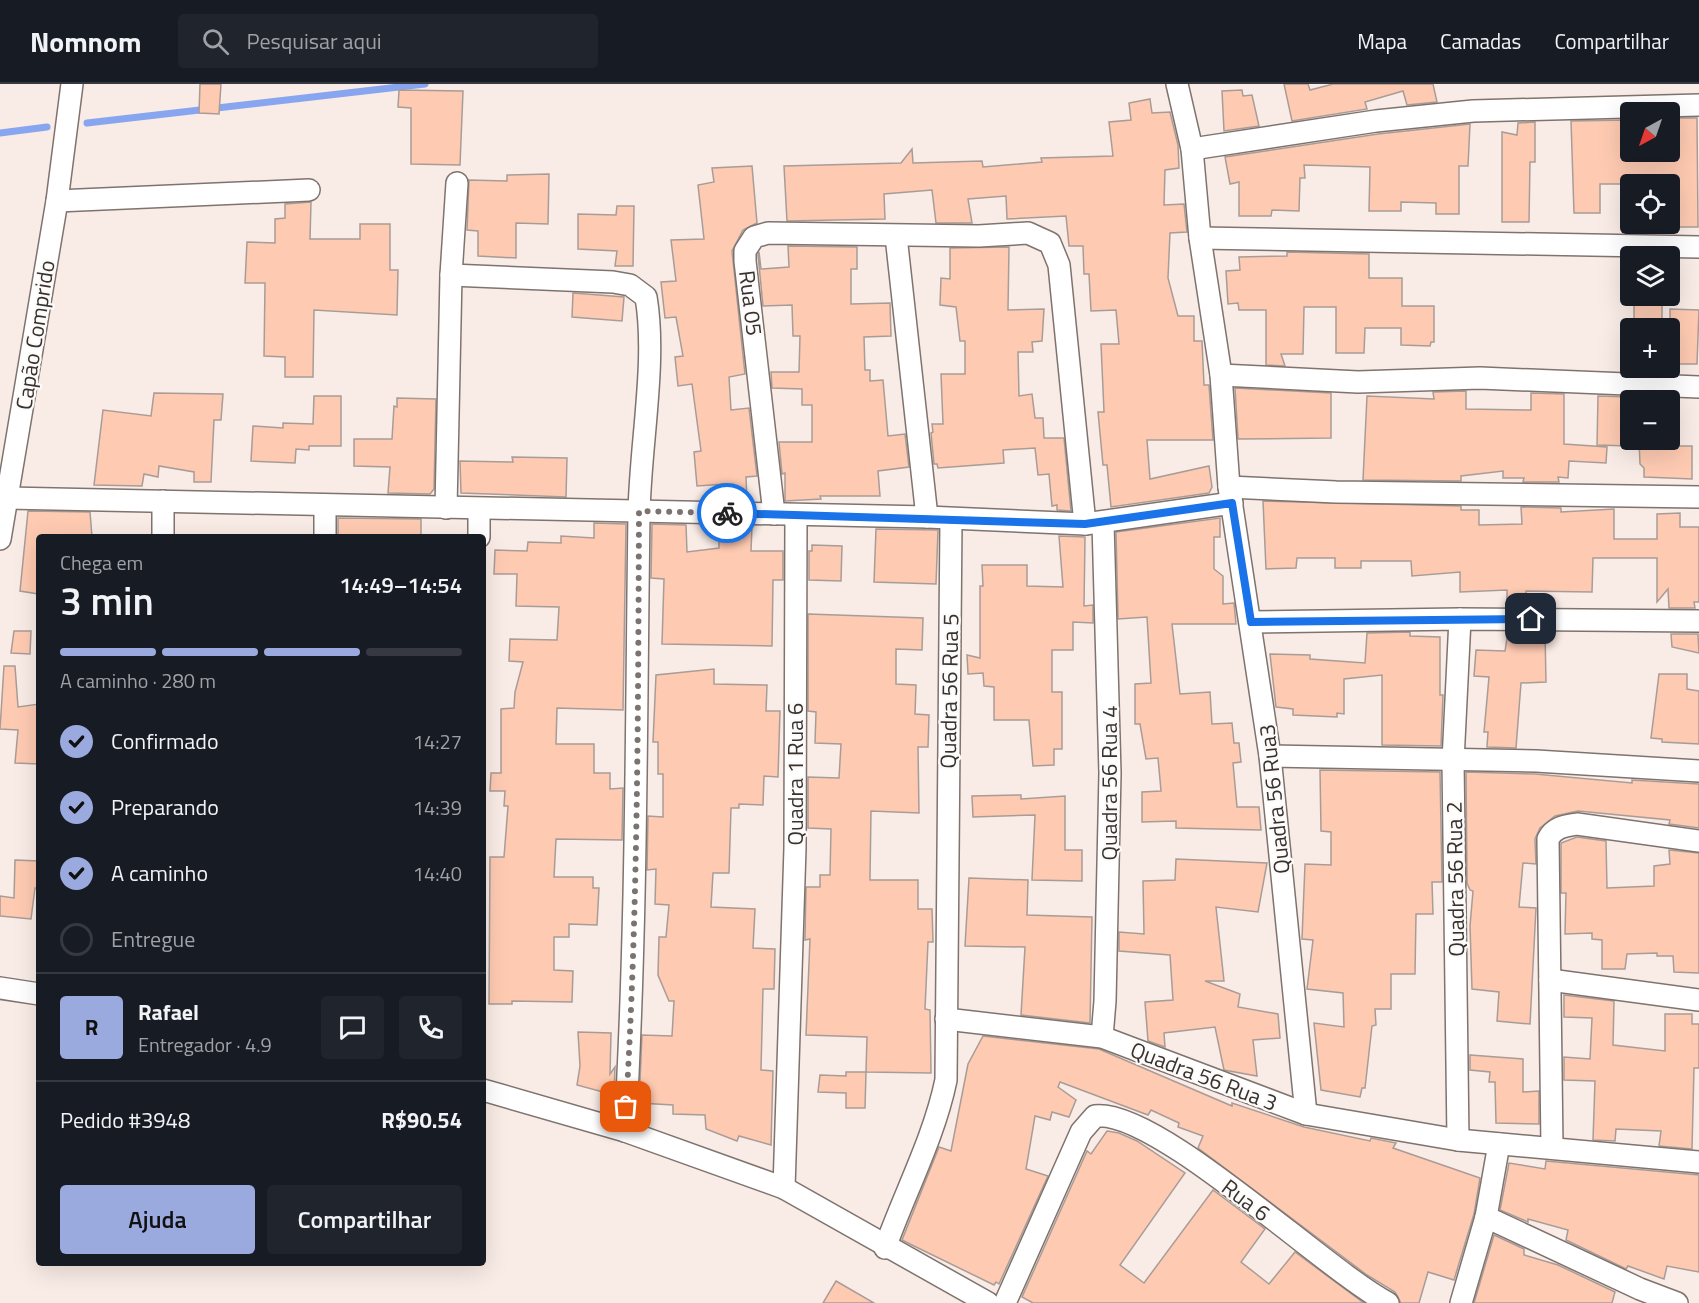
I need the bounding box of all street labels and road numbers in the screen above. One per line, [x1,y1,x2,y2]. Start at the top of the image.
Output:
street label: Capão Comprido [6,258,64,412]
street label: Rua 05 [730,268,772,338]
street label: Quadra 56 Rua 5 [931,613,967,769]
street label: Quadra 1 Rua 6 [778,703,812,845]
street label: Quadra 56 Rua 4 [1092,705,1126,861]
street label: Quadra 56 Rua3 [1249,722,1299,876]
street label: Quadra 56 Rua 2 [1437,801,1473,957]
street label: Quadra 56 Rua 3 [1125,1032,1283,1120]
street label: Rua 6 [1214,1170,1278,1230]

